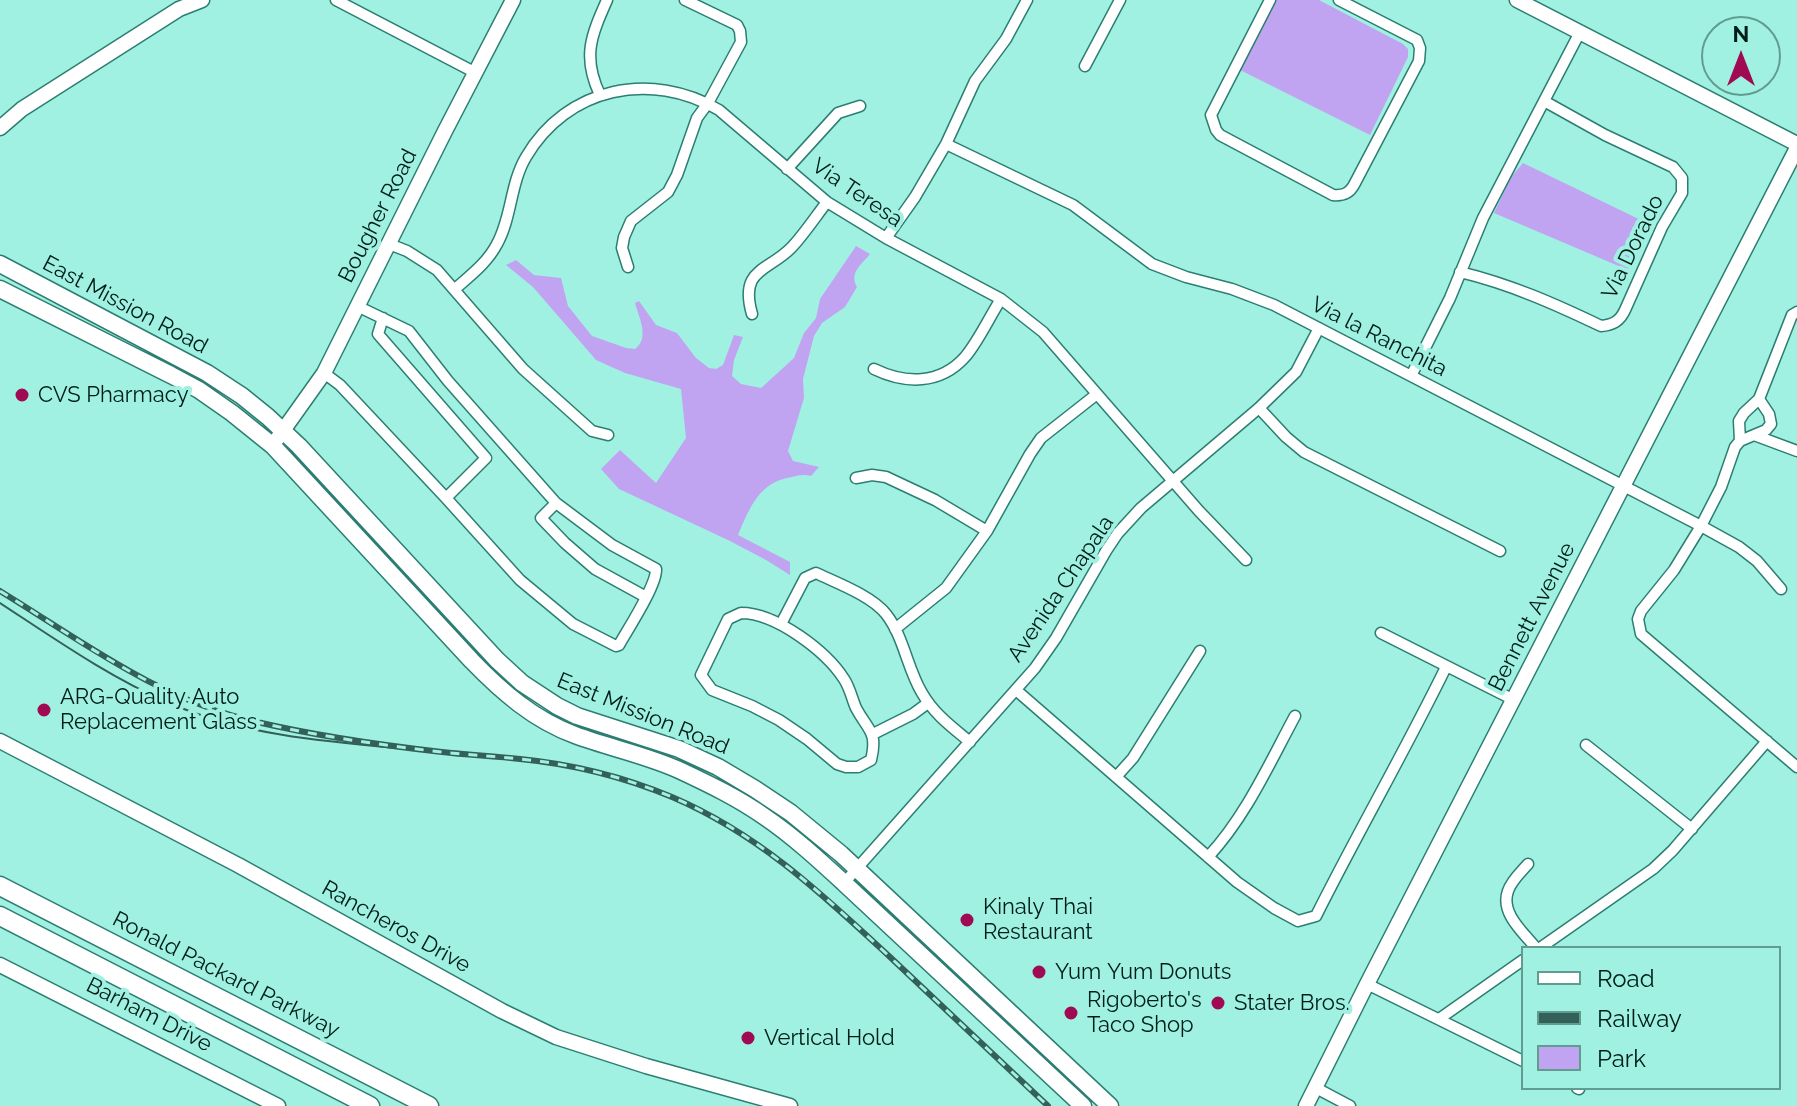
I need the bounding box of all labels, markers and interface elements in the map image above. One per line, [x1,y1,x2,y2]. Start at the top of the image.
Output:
north arrow [1701,16,1781,96]
text: N [1733,21,1749,47]
street label: Bougher Road [333,145,423,287]
street label: Via Teresa [806,153,908,233]
street label: Via Dorado [1596,191,1670,303]
street label: East Mission Road [38,250,212,360]
street label: Via la Ranchita [1307,291,1451,383]
place label: CVS Pharmacy [38,382,189,408]
marker: CVS Pharmacy [13,386,31,404]
street label: Avenida Chapala [1002,511,1120,667]
street label: Bennett Avenue [1483,538,1581,696]
street label: East Mission Road [553,667,733,761]
place label: ARG-Quality Auto Replacement Glass [60,684,257,736]
marker: ARG-Quality Auto Replacement Glass [35,701,53,719]
street label: Rancheros Drive [317,875,475,979]
place label: Kinaly Thai Restaurant [983,894,1093,946]
street label: Ronald Packard Parkway [108,906,344,1044]
marker: Kinaly Thai Restaurant [958,911,976,929]
legend [1521,946,1781,1090]
place label: Yum Yum Donuts [1055,959,1231,985]
marker: Yum Yum Donuts [1030,963,1048,981]
text: Road [1597,964,1655,993]
street label: Barham Drive [82,972,216,1058]
place label: Rigoberto's Taco Shop [1087,987,1202,1038]
place label: Stater Bros. [1234,990,1350,1016]
marker: Stater Bros. [1209,994,1227,1012]
marker: Rigoberto's Taco Shop [1062,1004,1080,1022]
text: Railway [1597,1004,1682,1033]
place label: Vertical Hold [764,1025,895,1051]
marker: Vertical Hold [739,1029,757,1047]
text: Park [1597,1044,1646,1073]

